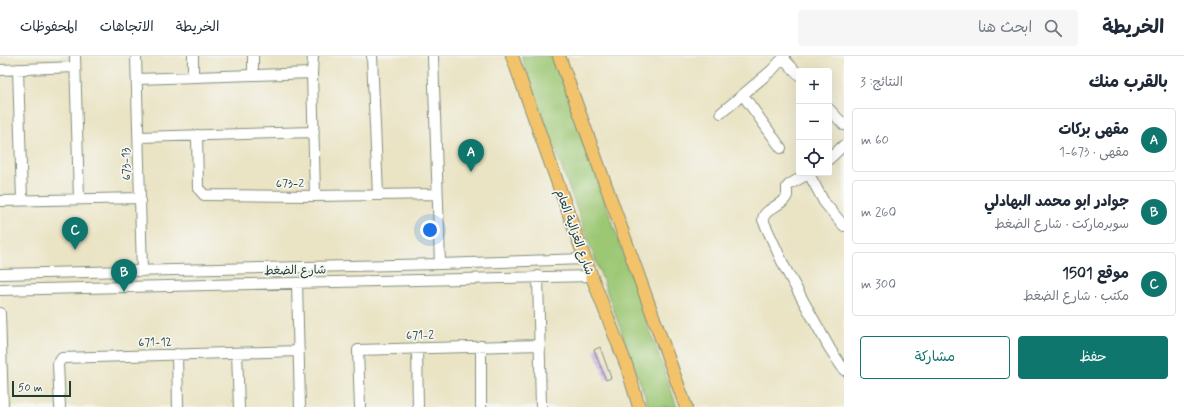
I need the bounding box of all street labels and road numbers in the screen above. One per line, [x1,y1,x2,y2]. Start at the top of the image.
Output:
street label: 673-13 [118,147,136,181]
street label: 673-2 [276,176,304,192]
street label: شارع الغزالية العام [551,187,597,278]
street label: شارع الضغط [264,262,326,280]
street label: 671-2 [406,328,434,344]
street label: 671-12 [138,334,172,352]

